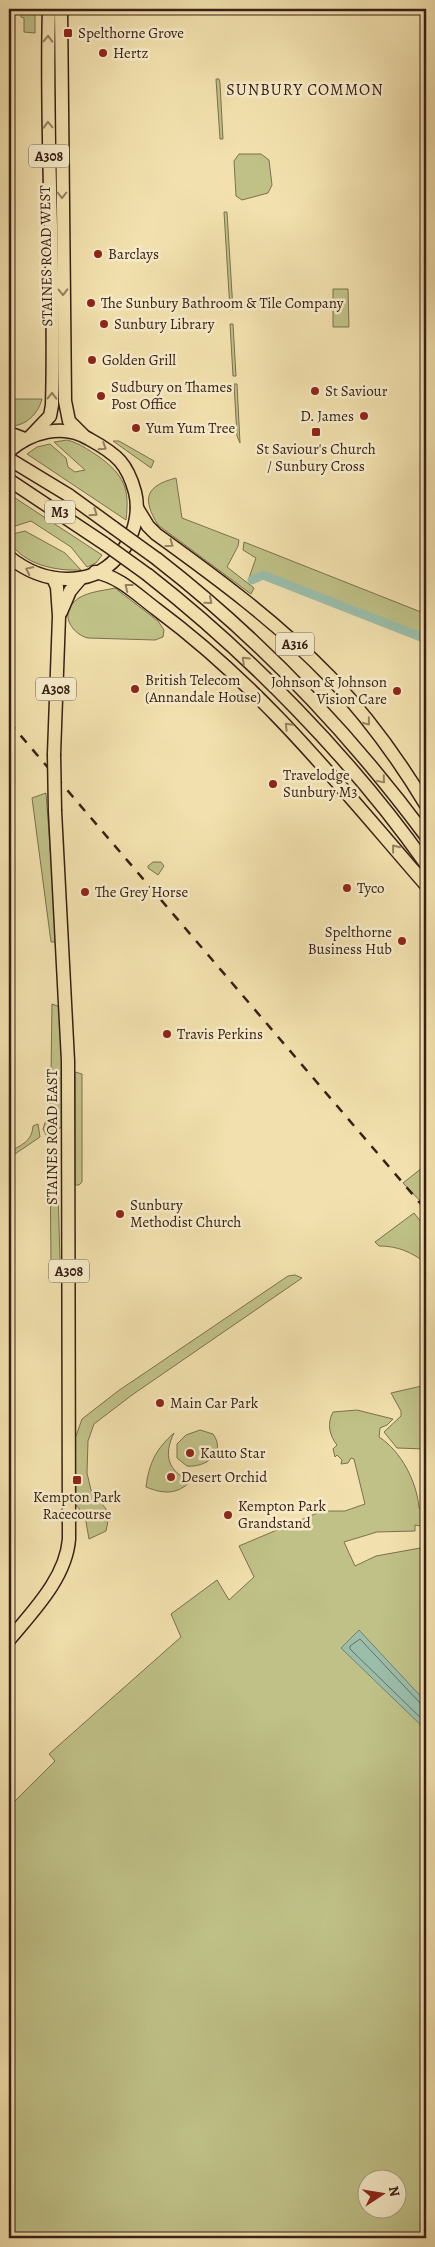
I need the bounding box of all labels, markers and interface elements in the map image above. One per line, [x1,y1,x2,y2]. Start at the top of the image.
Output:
place label: Spelthorne Grove [78,23,184,43]
marker: Spelthorne Grove [62,27,74,39]
one-way arrow [43,35,53,42]
place label: Hertz [113,43,148,63]
marker: Hertz [97,47,109,59]
district label: SUNBURY COMMON [226,79,384,101]
one-way arrow [43,121,53,128]
road number: A308 [29,144,69,168]
street label: STAINES ROAD WEST [35,185,57,327]
one-way arrow [57,192,67,200]
place label: Barclays [108,244,159,264]
marker: Barclays [92,248,104,260]
one-way arrow [58,288,68,296]
place label: The Sunbury Bathroom & Tile Company [101,293,344,313]
marker: The Sunbury Bathroom & Tile Company [85,297,97,309]
place label: Sunbury Library [114,314,215,334]
marker: Sunbury Library [98,318,110,330]
place label: Golden Grill [102,350,176,370]
marker: Golden Grill [86,354,98,366]
place label: Sudbury on Thames Post Office [111,377,232,414]
place label: St Saviour [325,381,388,401]
marker: St Saviour [309,385,321,397]
marker: Sudbury on Thames Post Office [95,390,107,402]
one-way arrow [47,392,57,400]
place label: D. James [300,406,354,426]
marker: D. James [358,410,370,422]
place label: Yum Yum Tree [145,418,235,438]
marker: Yum Yum Tree [130,422,142,434]
marker: St Saviour's Church / Sunbury Cross [310,426,322,438]
place label: St Saviour's Church / Sunbury Cross [256,439,376,476]
one-way arrow [97,441,106,451]
road number: M3 [45,501,75,524]
one-way arrow [88,507,98,516]
one-way arrow [164,537,173,547]
one-way arrow [26,566,35,576]
one-way arrow [124,584,134,593]
one-way arrow [203,595,212,604]
road number: A316 [276,633,314,656]
one-way arrow [242,657,251,666]
place label: British Telecom (Annandale House) [145,670,261,707]
place label: Johnson & Johnson Vision Care [271,672,387,709]
road number: A308 [36,678,76,701]
marker: British Telecom (Annandale House) [129,683,141,695]
marker: Johnson & Johnson Vision Care [391,685,403,697]
one-way arrow [362,716,370,725]
one-way arrow [285,722,294,731]
place label: Travelodge Sunbury M3 [283,765,358,802]
one-way arrow [377,774,385,783]
marker: Travelodge Sunbury M3 [267,778,279,790]
one-way arrow [392,845,400,854]
place label: Tyco [357,878,385,898]
place label: The Grey Horse [95,882,188,902]
marker: Tyco [341,882,353,894]
marker: The Grey Horse [79,886,91,898]
place label: Spelthorne Business Hub [308,922,392,959]
marker: Spelthorne Business Hub [396,935,408,947]
place label: Travis Perkins [177,1024,263,1044]
marker: Travis Perkins [161,1028,173,1040]
street label: STAINES ROAD EAST [42,1068,62,1205]
place label: Sunbury Methodist Church [130,1195,241,1232]
marker: Sunbury Methodist Church [114,1208,126,1220]
road number: A308 [49,1260,89,1282]
place label: Main Car Park [170,1393,259,1413]
marker: Main Car Park [154,1397,166,1409]
place label: Kauto Star [200,1443,266,1463]
marker: Kauto Star [184,1447,196,1459]
place label: Desert Orchid [181,1467,268,1487]
marker: Desert Orchid [165,1471,177,1483]
marker: Kempton Park Racecourse [71,1474,83,1486]
place label: Kempton Park Racecourse [33,1487,121,1524]
place label: Kempton Park Grandstand [238,1496,326,1533]
marker: Kempton Park Grandstand [222,1509,234,1521]
north arrow [358,2170,408,2220]
text: N [384,2184,405,2198]

